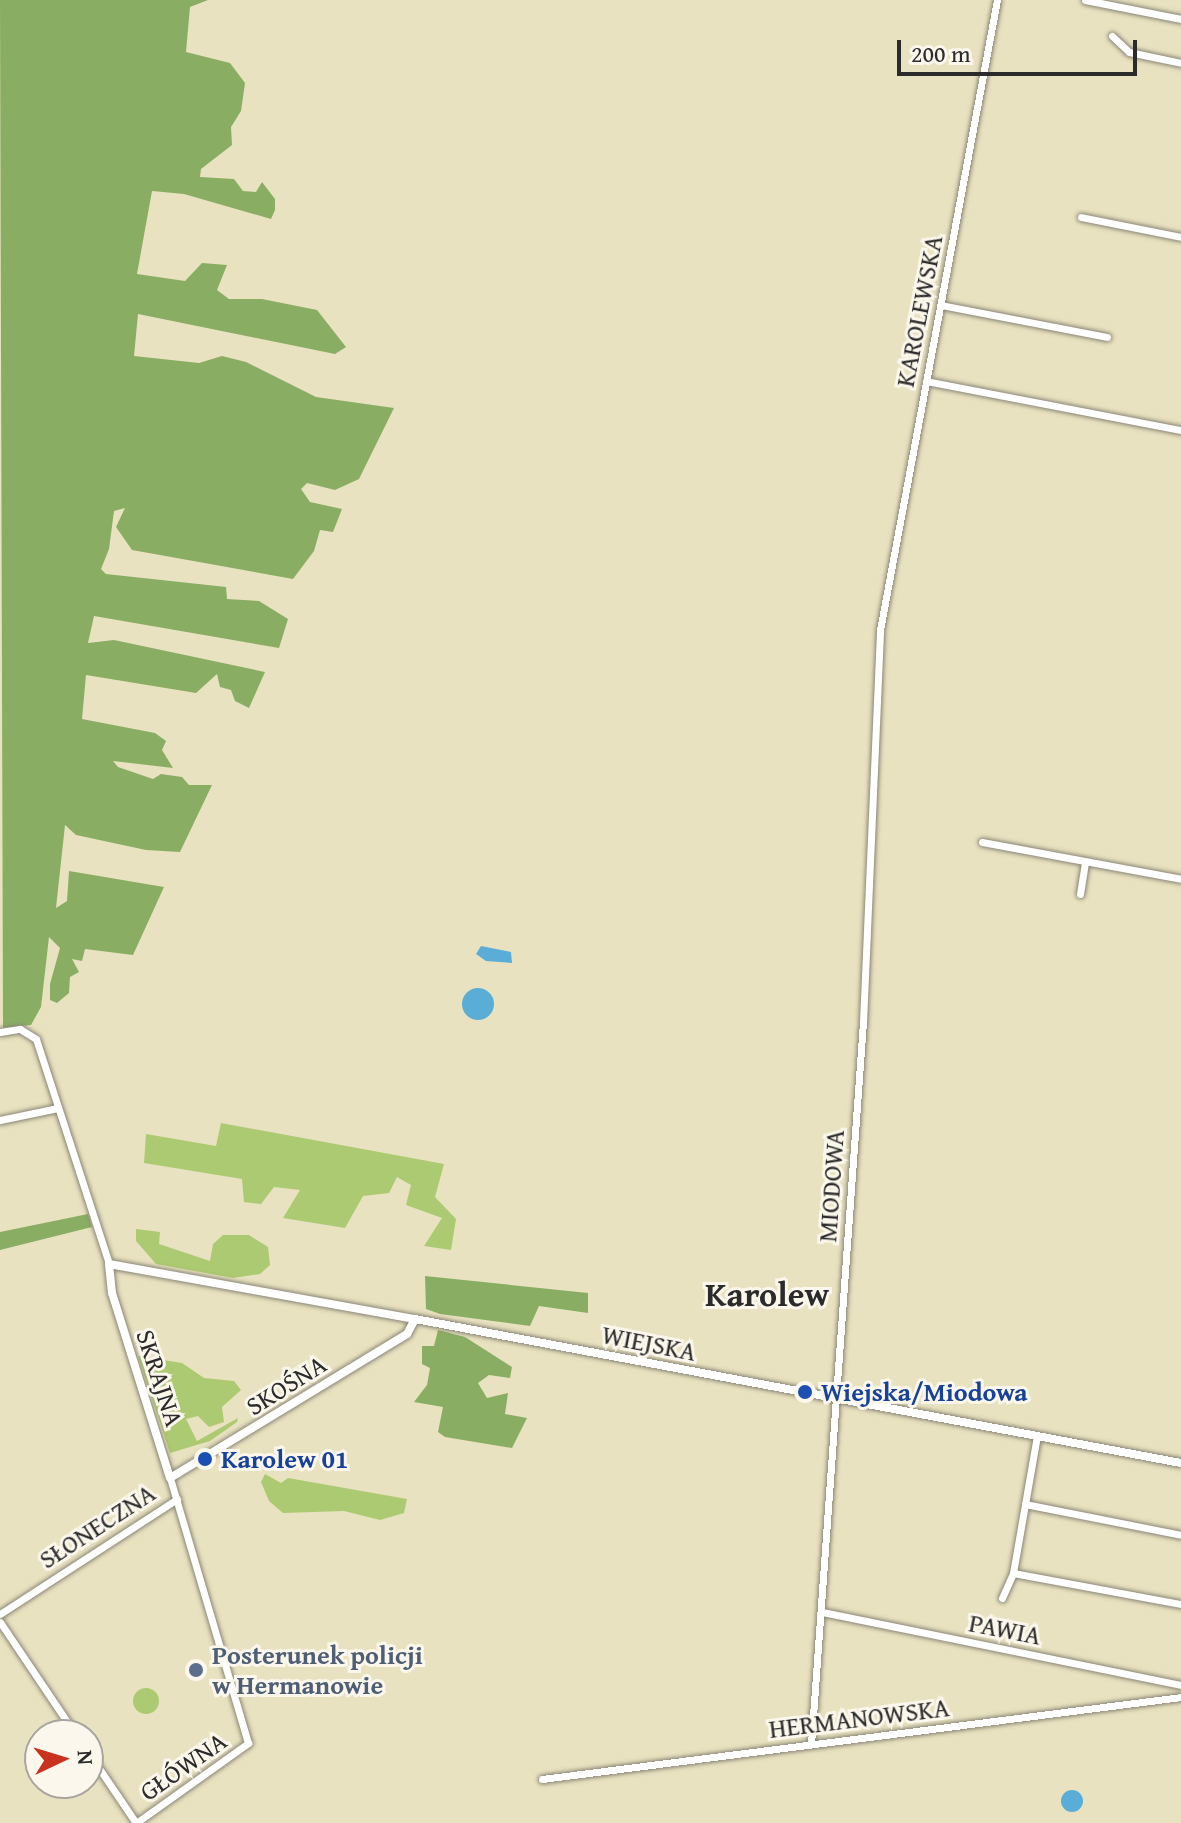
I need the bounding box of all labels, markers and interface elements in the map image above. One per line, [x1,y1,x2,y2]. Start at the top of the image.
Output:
scale bar [901,24,1141,74]
text: 200 m [911,36,971,71]
street label: KAROLEWSKA [889,233,949,389]
street label: MIODOWA [812,1129,850,1243]
district label: Karolew [705,1274,829,1314]
street label: WIEJSKA [599,1319,699,1367]
street label: SKRAJNA [130,1326,190,1430]
street label: SKOŚNA [240,1348,332,1422]
place label: Wiejska/Miodowa [821,1376,1028,1408]
marker: Wiejska/Miodowa [796,1383,814,1401]
place label: Karolew 01 [221,1443,348,1475]
marker: Karolew 01 [196,1450,214,1468]
street label: SŁONECZNA [33,1477,161,1575]
street label: PAWIA [966,1607,1044,1651]
place label: Posterunek policji w Hermanowie [212,1639,423,1700]
marker: Posterunek policji w Hermanowie [187,1661,205,1679]
street label: HERMANOWSKA [767,1691,951,1745]
north arrow [24,1719,104,1799]
street label: GŁÓWNA [134,1725,232,1807]
text: N [69,1749,102,1766]

